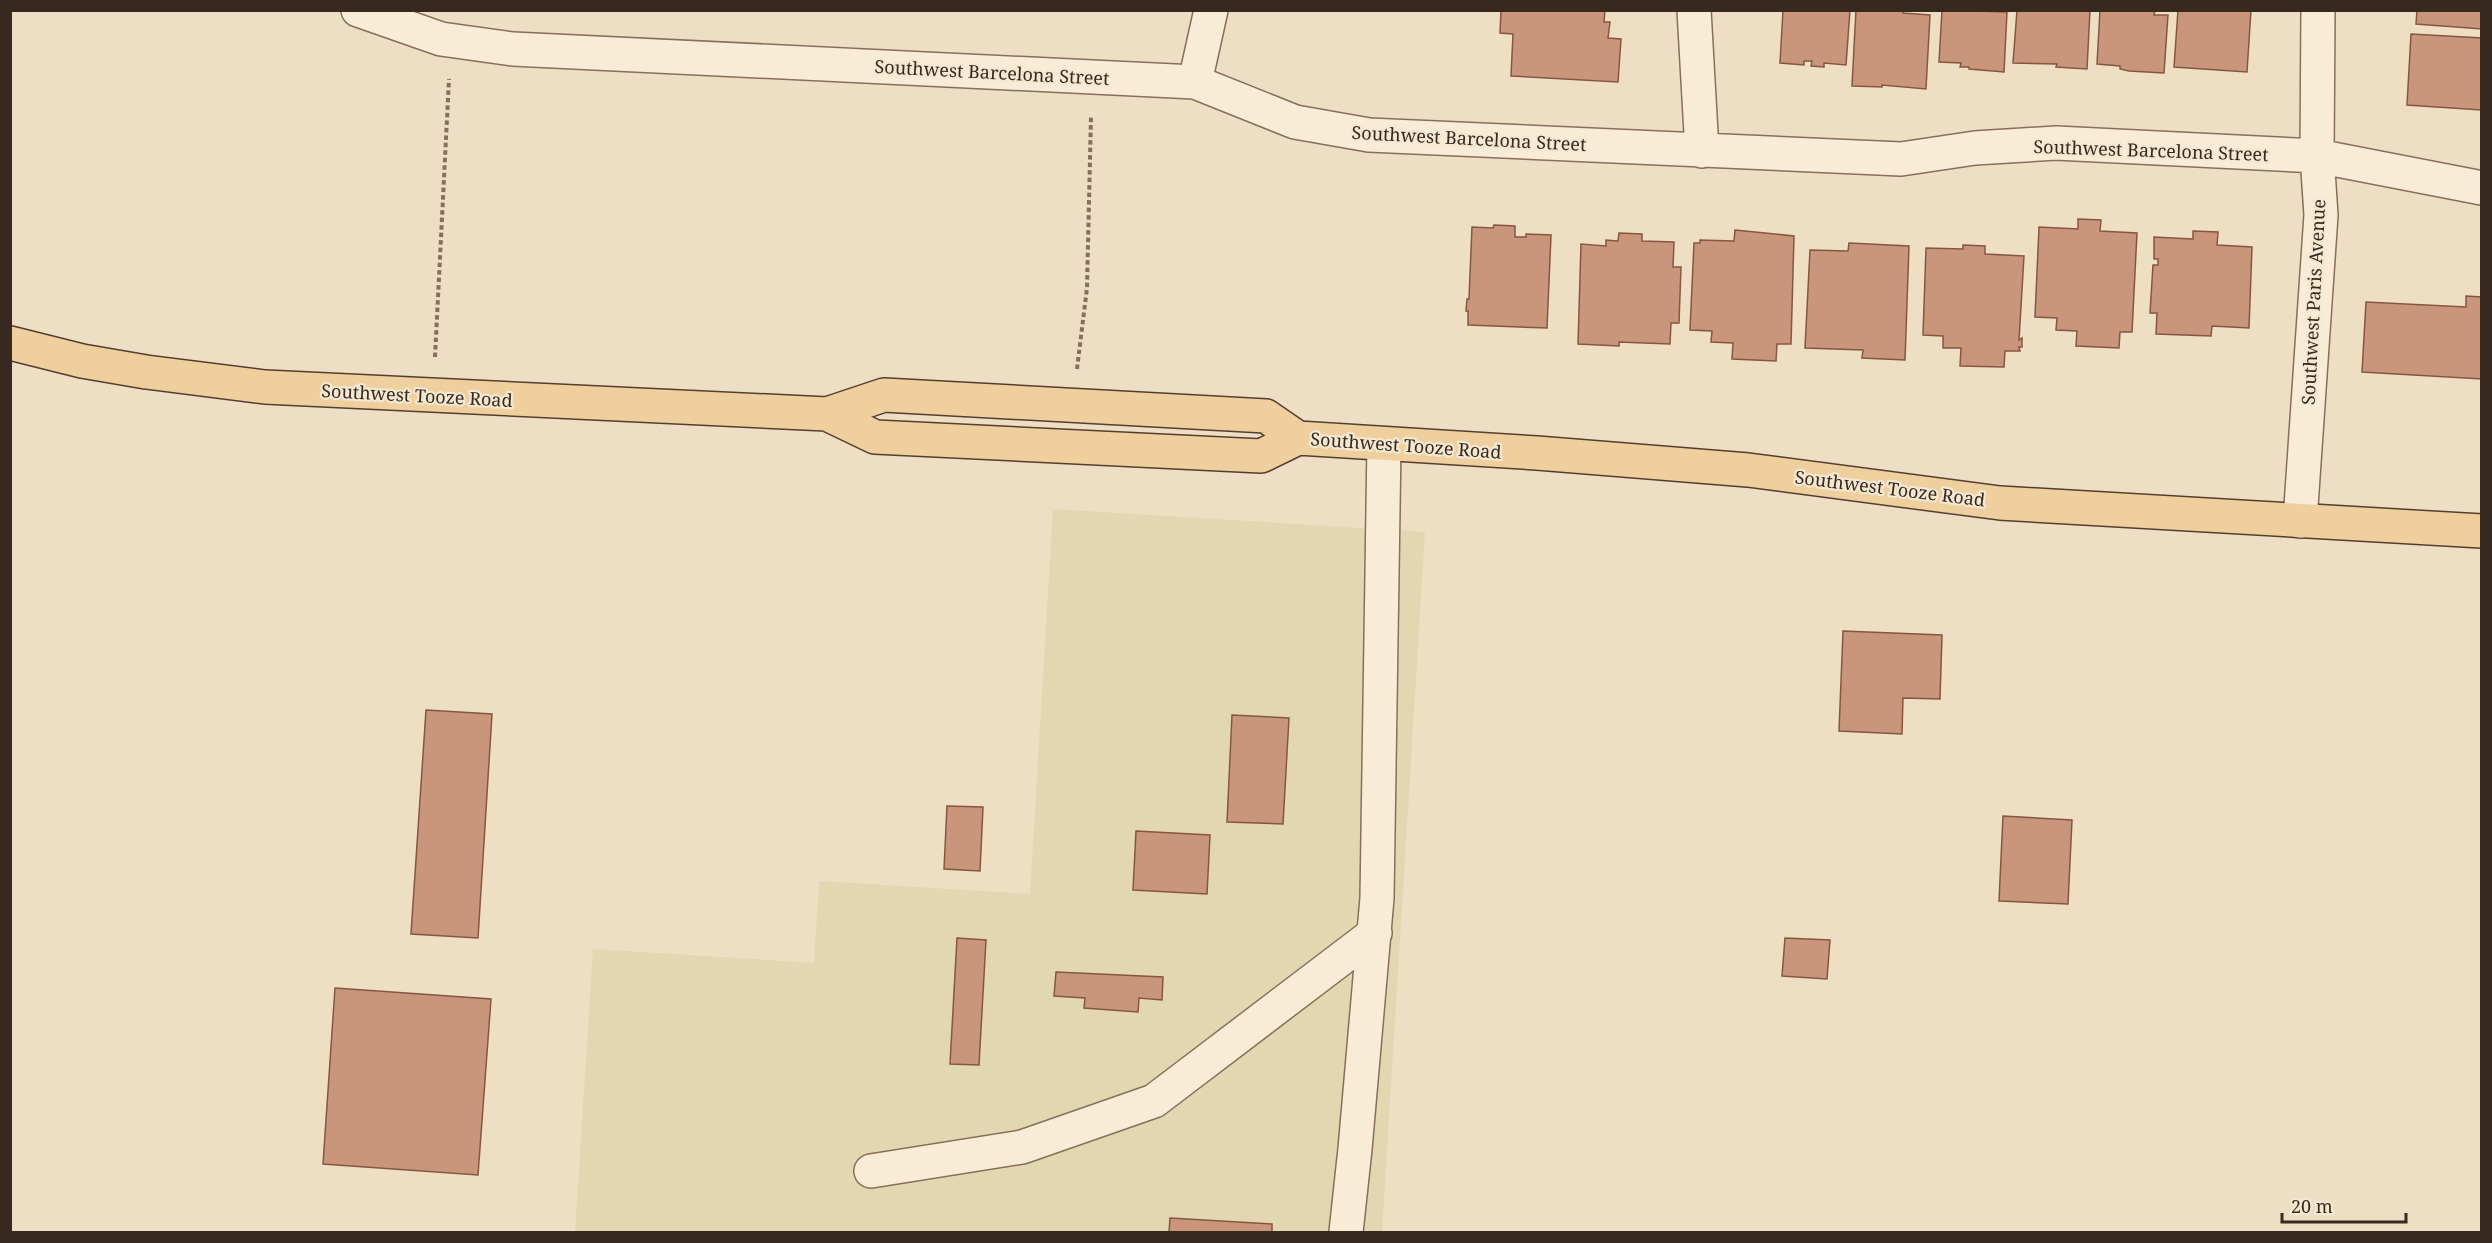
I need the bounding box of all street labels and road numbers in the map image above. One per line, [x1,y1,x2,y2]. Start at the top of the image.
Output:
street label: Southwest Barcelona Street [874,54,1110,90]
street label: Southwest Barcelona Street [1351,120,1587,156]
street label: Southwest Barcelona Street [2033,134,2269,166]
street label: Southwest Paris Avenue [2296,198,2330,406]
street label: Southwest Tooze Road [321,378,513,412]
street label: Southwest Tooze Road [1310,426,1502,464]
street label: Southwest Tooze Road [1794,464,1986,512]

